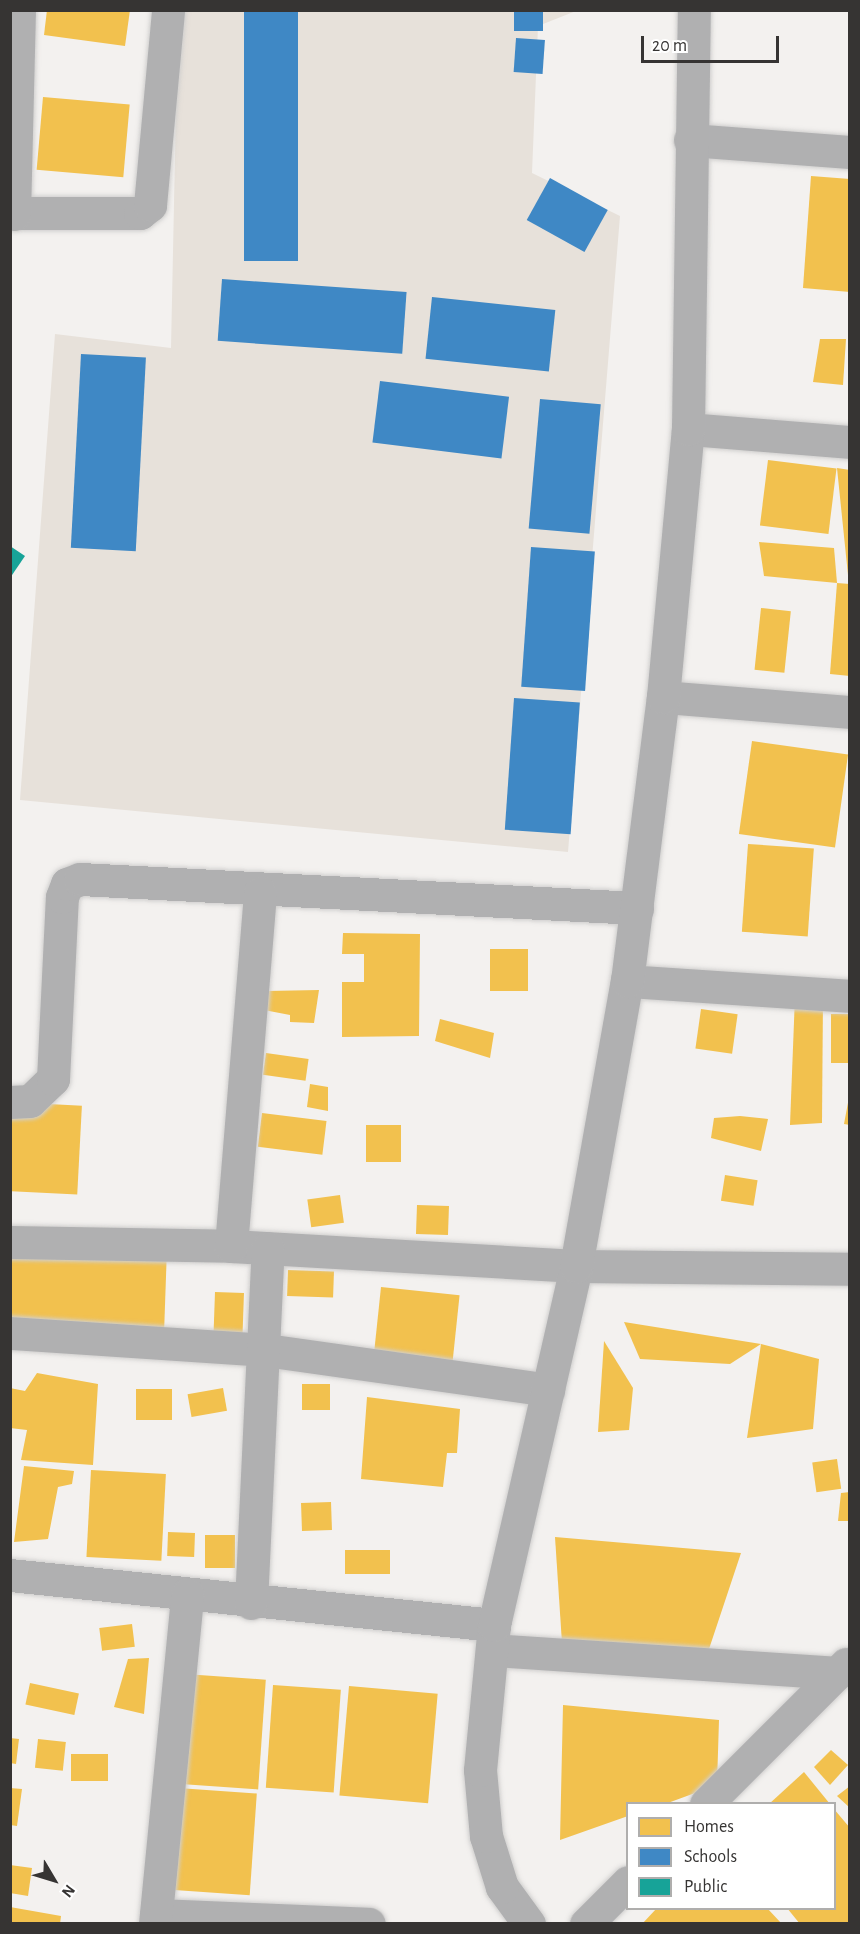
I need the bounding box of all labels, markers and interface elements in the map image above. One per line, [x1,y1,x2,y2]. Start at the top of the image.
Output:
scale bar [644,24,782,62]
text: 20 m [652,37,687,55]
legend [626,1802,836,1910]
text: Homes [684,1818,734,1836]
text: Schools [684,1848,737,1866]
north arrow [24,1850,84,1910]
text: Public [684,1878,727,1896]
text: N [58,1882,78,1900]

